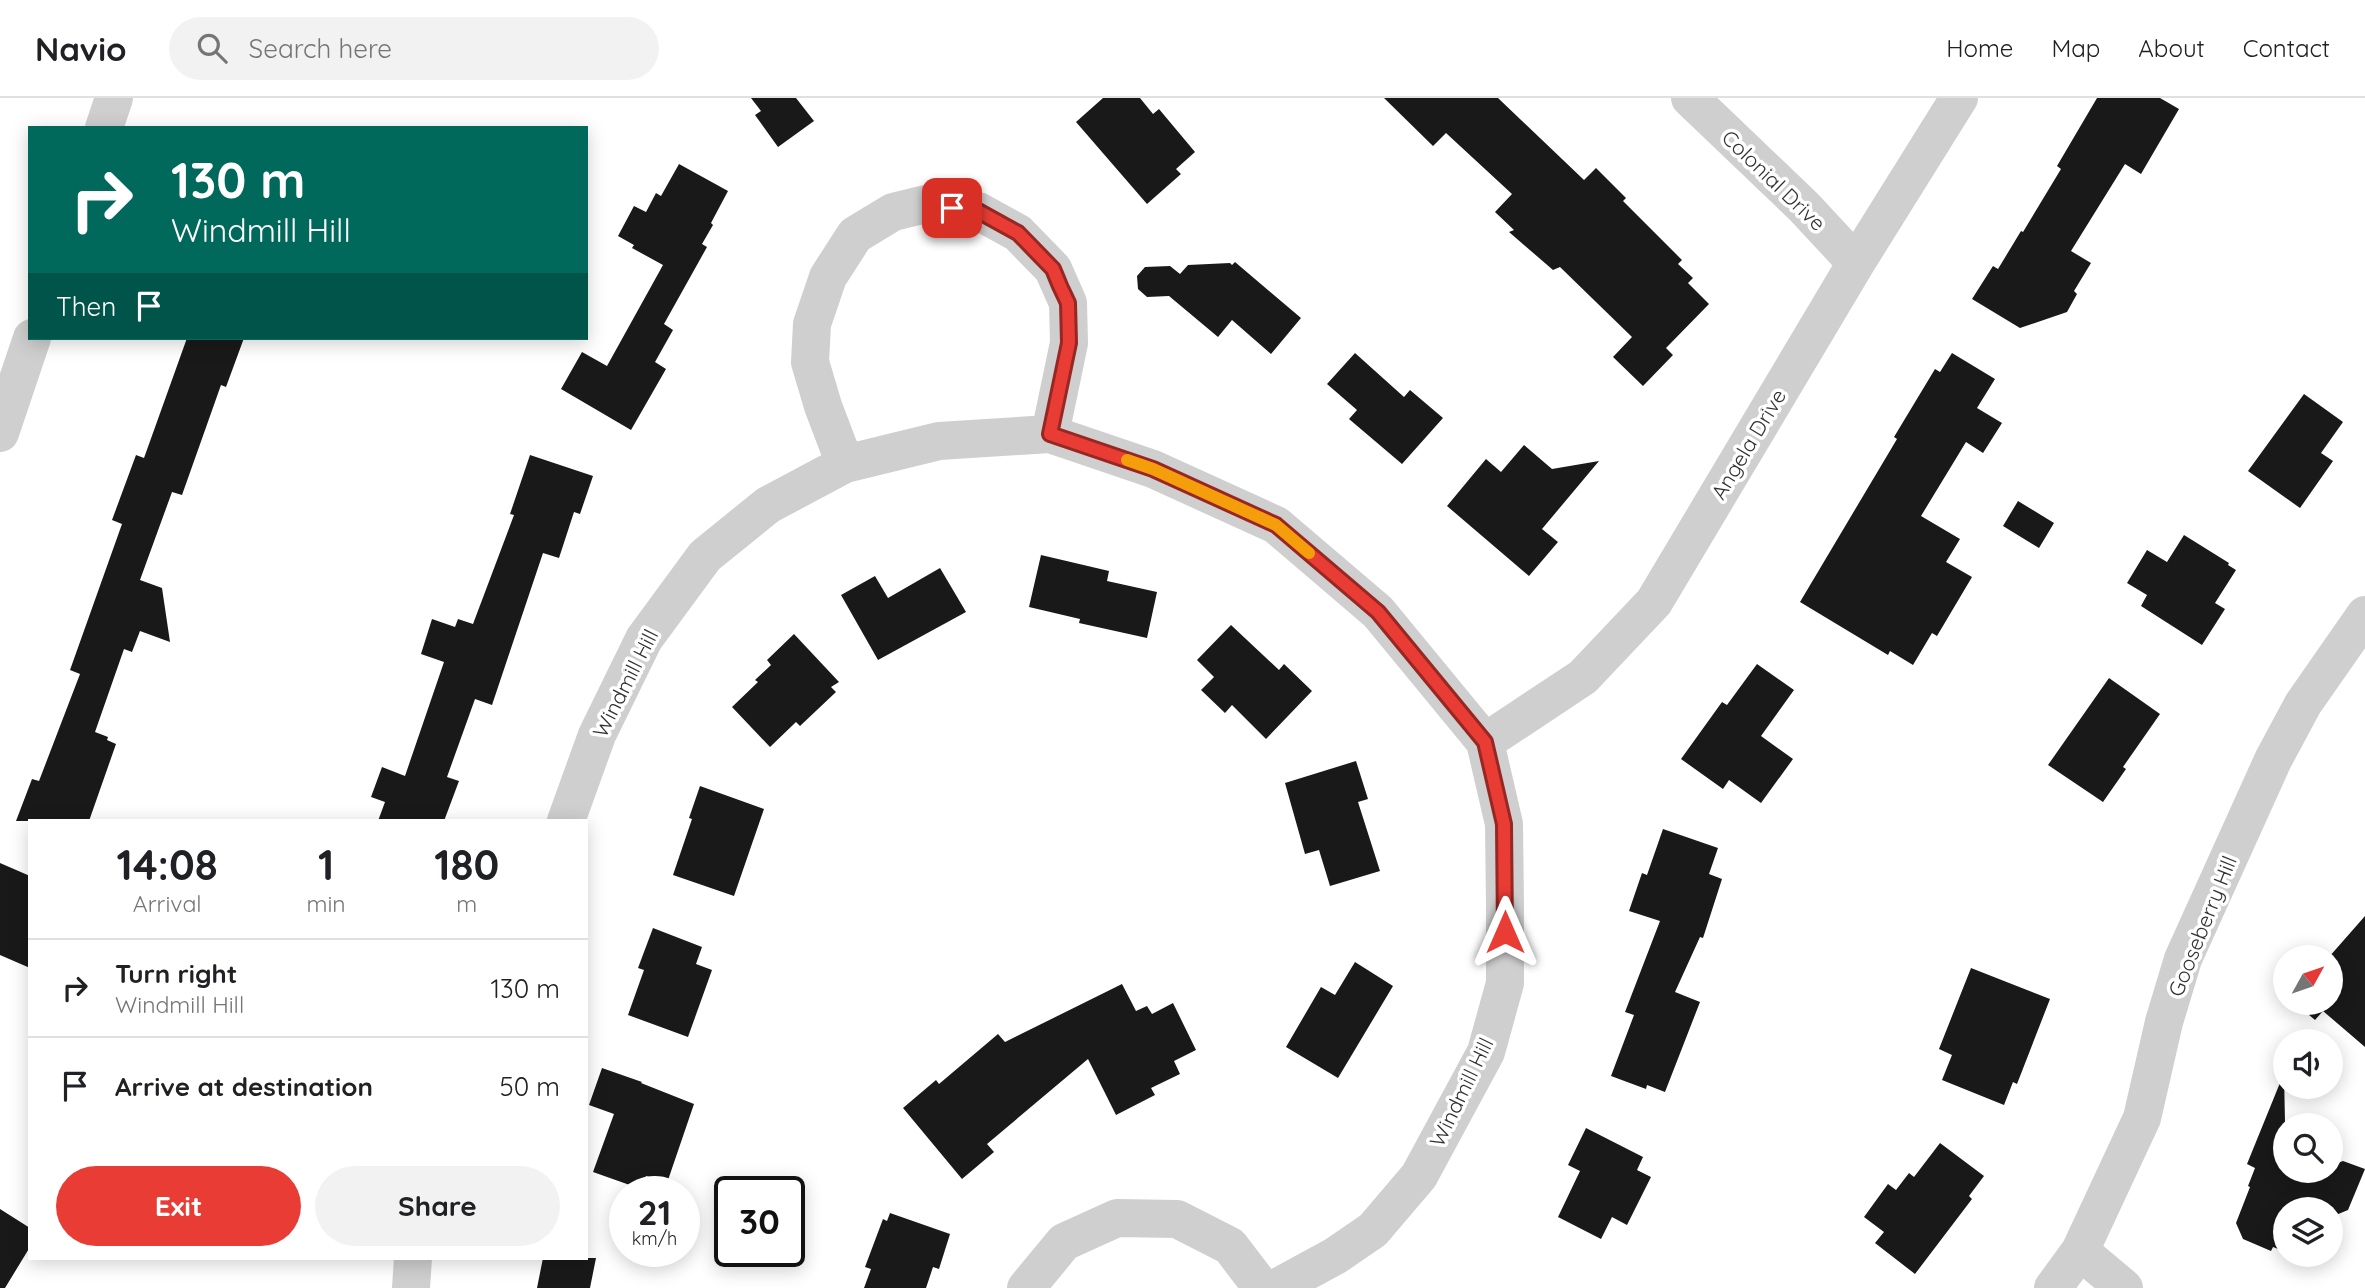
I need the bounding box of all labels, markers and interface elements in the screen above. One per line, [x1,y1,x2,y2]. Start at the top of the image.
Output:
search box [169,17,659,80]
text: Navio [35,28,127,69]
icon: search [193,29,231,67]
text: Search here [249,32,392,65]
text: Home [1946,33,2013,63]
text: Map [2051,33,2100,63]
text: About [2138,33,2205,63]
text: Contact [2243,33,2330,63]
street label: Colonial Drive [1717,124,1831,236]
text: 130 m [171,149,305,210]
icon: right [56,154,147,245]
pin [922,178,982,238]
icon: arrive [933,189,971,227]
text: Windmill Hill [171,210,351,250]
icon: arrive [130,287,168,325]
text: Then [56,290,116,323]
street label: Angela Drive [1705,384,1791,504]
street label: Windmill Hill [587,625,663,741]
text: 14:08 [117,838,218,891]
text: 1 [318,838,334,891]
text: 180 [434,838,499,891]
street label: Gooseberry Hill [2162,852,2242,1000]
text: Arrival [133,889,202,918]
text: min [306,889,346,918]
text: m [456,889,477,918]
position arrow [1468,895,1542,969]
north arrow [2273,945,2343,1015]
map controls [2273,945,2343,1267]
text: Turn right [115,957,237,990]
icon: right [56,969,94,1007]
text: 130 m [490,972,560,1005]
text: Windmill Hill [115,990,244,1019]
button: sound [2273,1029,2343,1099]
street label: Windmill Hill [1423,1033,1499,1151]
icon: arrive [56,1067,94,1105]
text: Arrive at destination [115,1070,373,1103]
text: 50 m [500,1070,560,1103]
button: search [2273,1113,2343,1183]
button: Exit [56,1166,301,1246]
button: Share [315,1166,560,1246]
speed limit sign: 30 [714,1176,805,1267]
text: 21 [638,1190,671,1234]
button: layers [2273,1197,2343,1267]
text: km/h [632,1227,677,1250]

